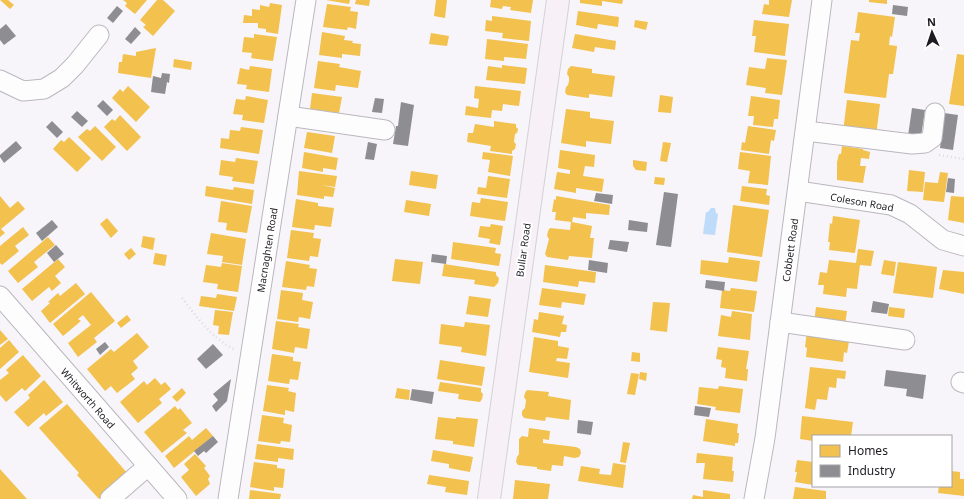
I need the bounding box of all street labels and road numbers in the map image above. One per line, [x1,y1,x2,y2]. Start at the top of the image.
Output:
street label: Coleson Road [829,190,895,214]
street label: Macnaghten Road [253,207,281,293]
street label: Cobbett Road [779,217,801,283]
street label: Bullar Road [512,222,534,278]
street label: Whitworth Road [58,365,118,431]

